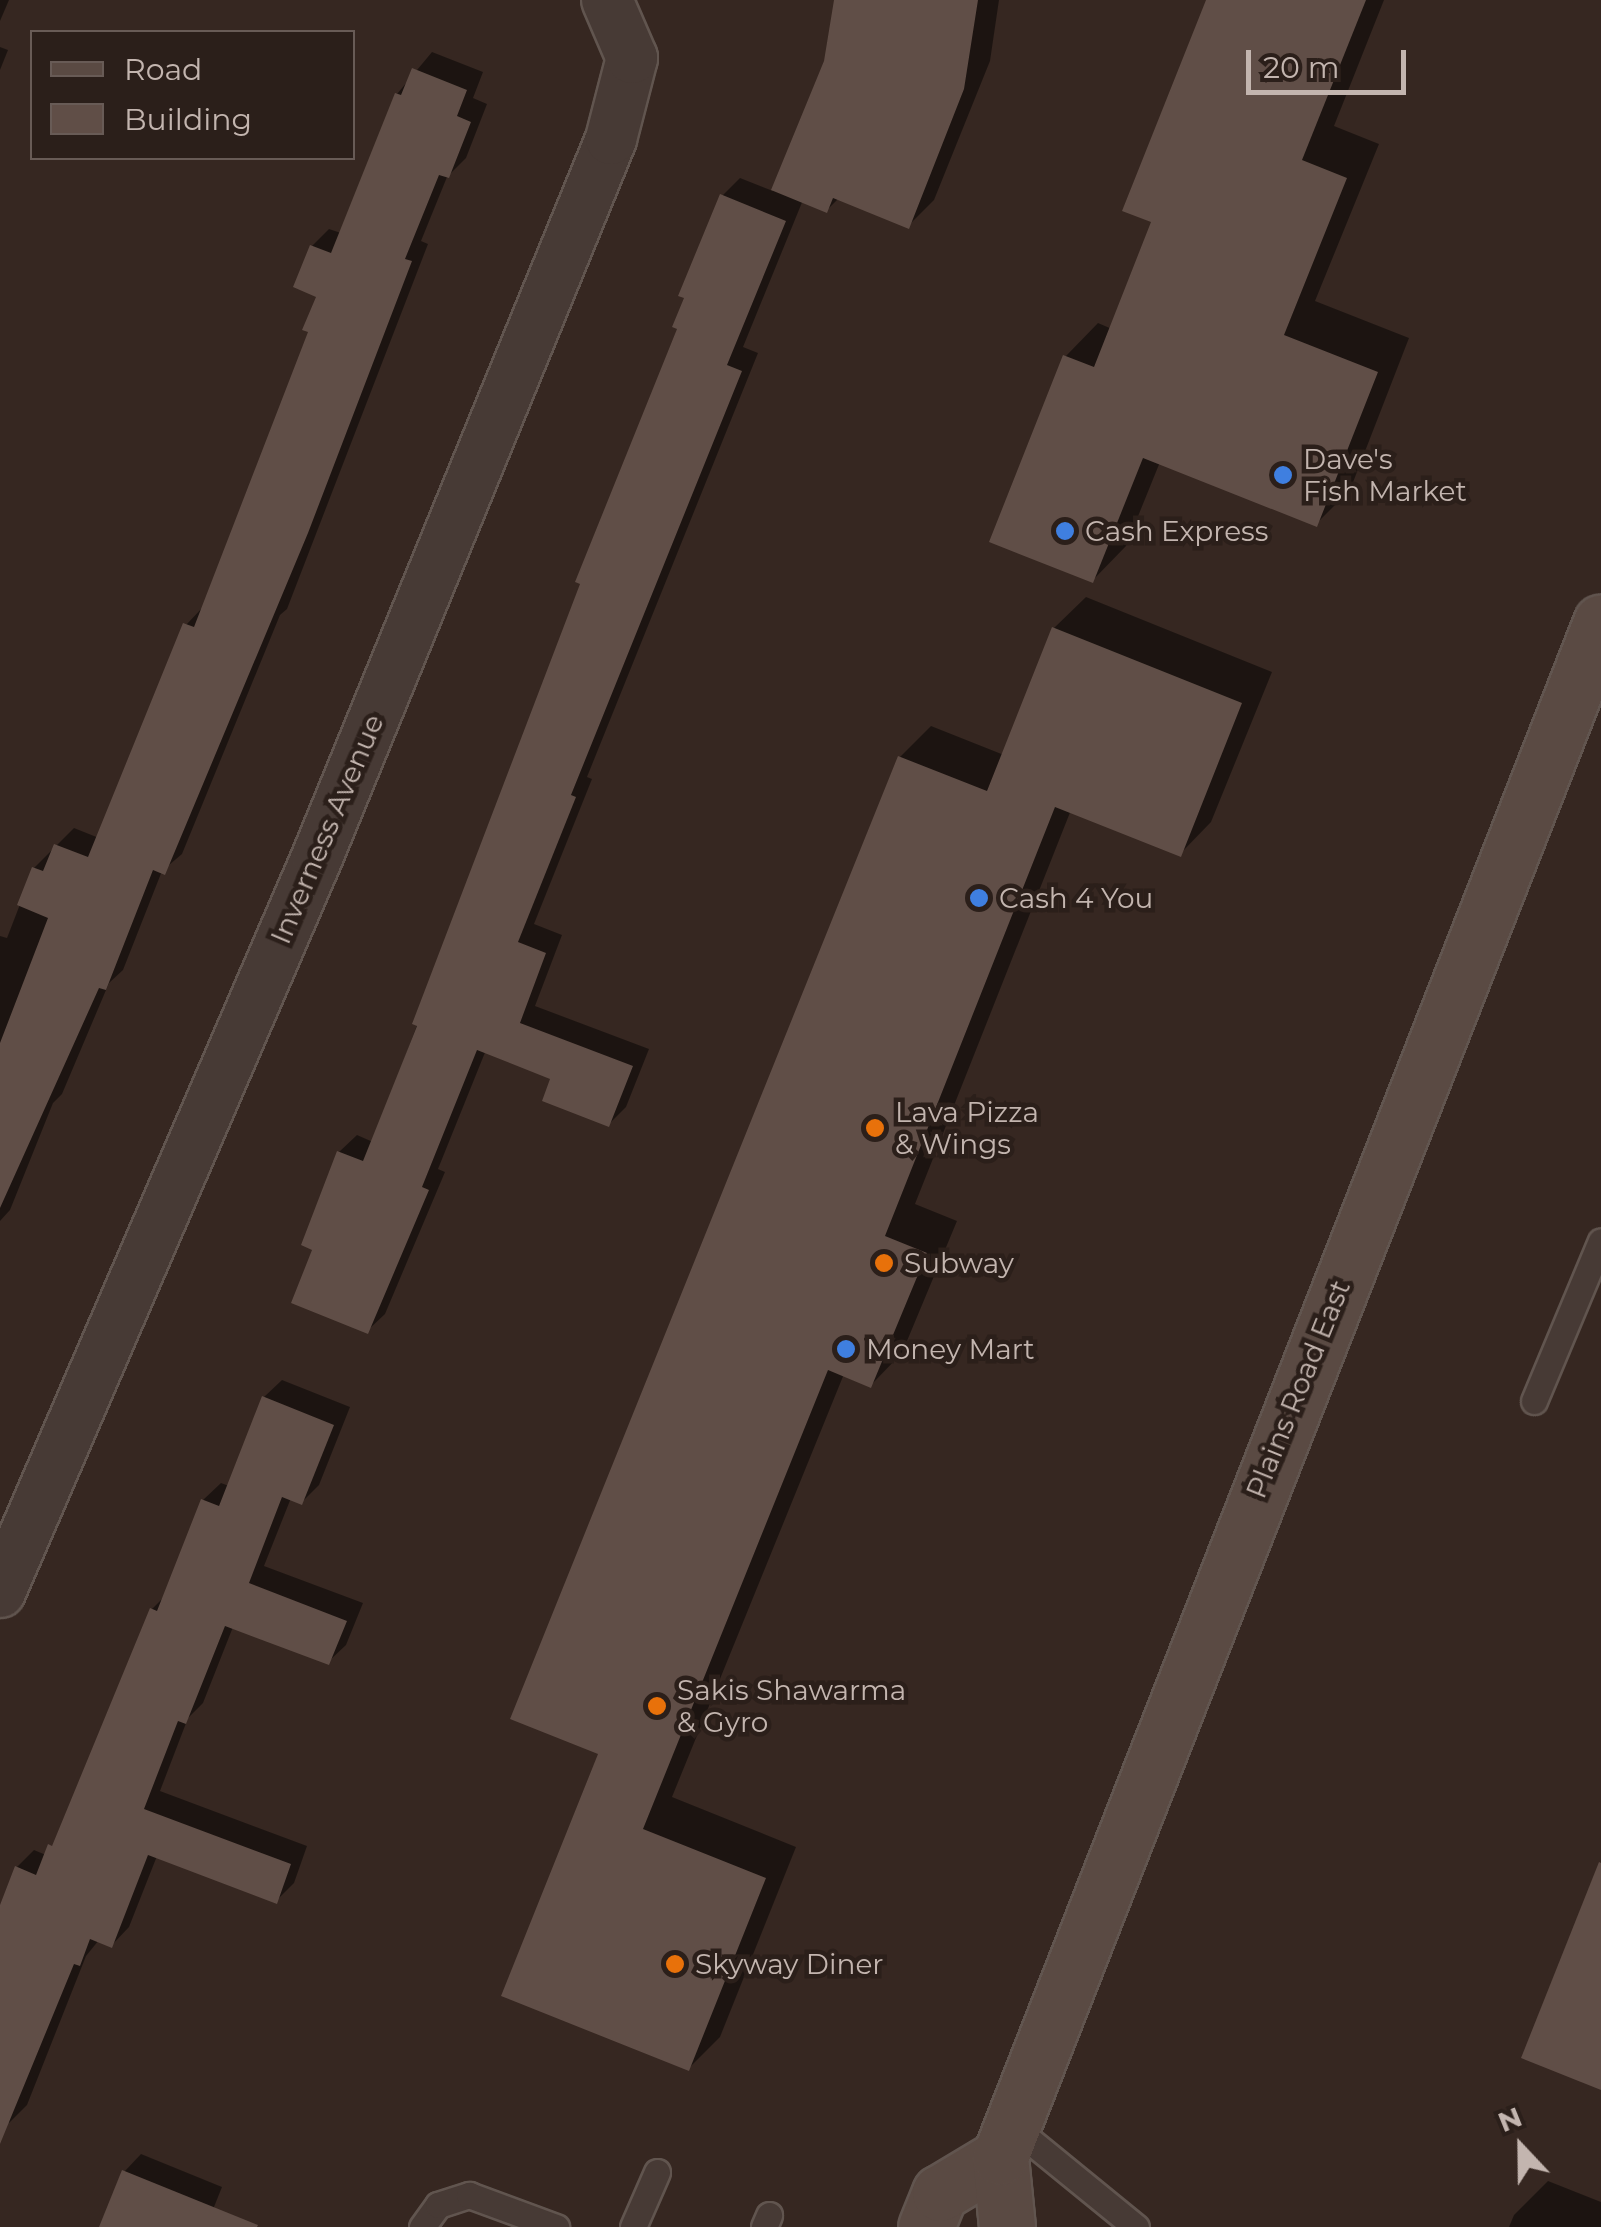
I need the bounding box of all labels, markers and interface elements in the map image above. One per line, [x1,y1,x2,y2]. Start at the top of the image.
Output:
legend [30,30,355,160]
scale bar [1251,30,1411,92]
text: 20 m [1263,49,1340,86]
text: Road [124,51,202,88]
text: Building [124,101,252,138]
place label: Dave's Fish Market [1303,442,1467,508]
marker: Dave's Fish Market [1272,464,1294,486]
place label: Cash Express [1085,514,1268,548]
marker: Cash Express [1054,520,1076,542]
street label: Inverness Avenue [263,709,391,949]
place label: Cash 4 You [999,881,1153,915]
marker: Cash 4 You [968,887,990,909]
place label: Lava Pizza & Wings [895,1095,1039,1161]
marker: Lava Pizza & Wings [864,1117,886,1139]
place label: Subway [904,1246,1014,1280]
marker: Subway [873,1252,895,1274]
street label: Plains Road East [1239,1275,1357,1503]
place label: Money Mart [866,1332,1035,1366]
marker: Money Mart [835,1338,857,1360]
place label: Sakis Shawarma & Gyro [677,1673,906,1739]
marker: Sakis Shawarma & Gyro [646,1695,668,1717]
place label: Skyway Diner [695,1947,884,1981]
marker: Skyway Diner [664,1953,686,1975]
north arrow [1471,2097,1571,2197]
text: N [1493,2099,1527,2139]

